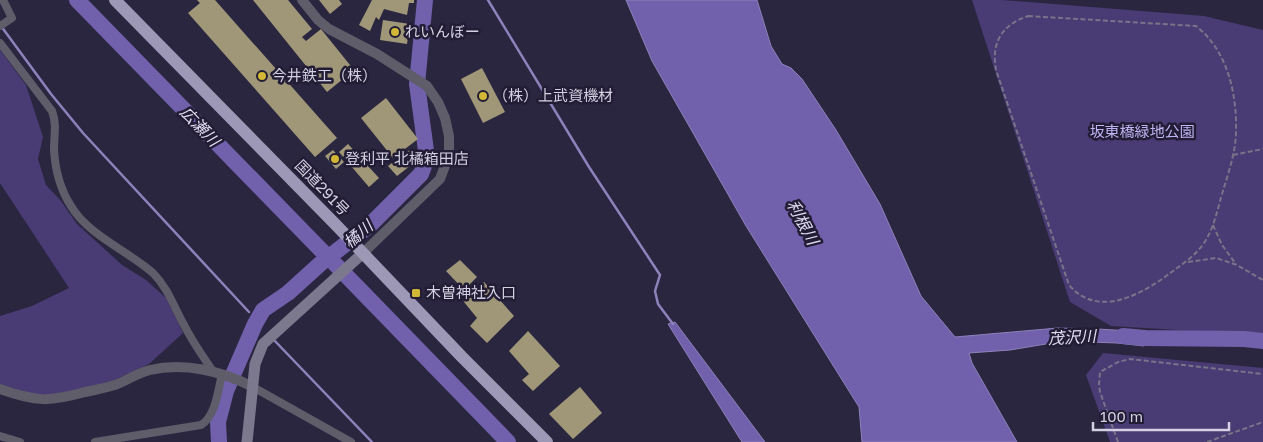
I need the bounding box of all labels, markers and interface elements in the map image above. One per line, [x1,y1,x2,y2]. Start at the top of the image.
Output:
place label: れいんぼー [405,22,480,40]
marker: れいんぼー [389,26,401,38]
place label: 今井鉄工（株） [272,66,377,84]
marker: 今井鉄工（株） [256,70,268,82]
place label: （株）上武資機材 [493,86,613,104]
marker: （株）上武資機材 [477,90,489,102]
water label: 広瀬川 [176,102,225,152]
park label: 坂東橋緑地公園 [1089,122,1195,140]
place label: 登利平 北橘箱田店 [345,149,469,167]
marker: 登利平 北橘箱田店 [329,153,341,165]
street label: 国道291号 [292,156,354,219]
water label: 利根川 [783,196,824,250]
water label: 橘川 [339,215,378,252]
place label: 木曽神社入口 [426,283,516,301]
marker: 木曽神社入口 [410,287,422,299]
water label: 茂沢川 [1048,326,1098,348]
scale bar [1093,400,1229,432]
text: 100 m [1100,407,1143,425]

